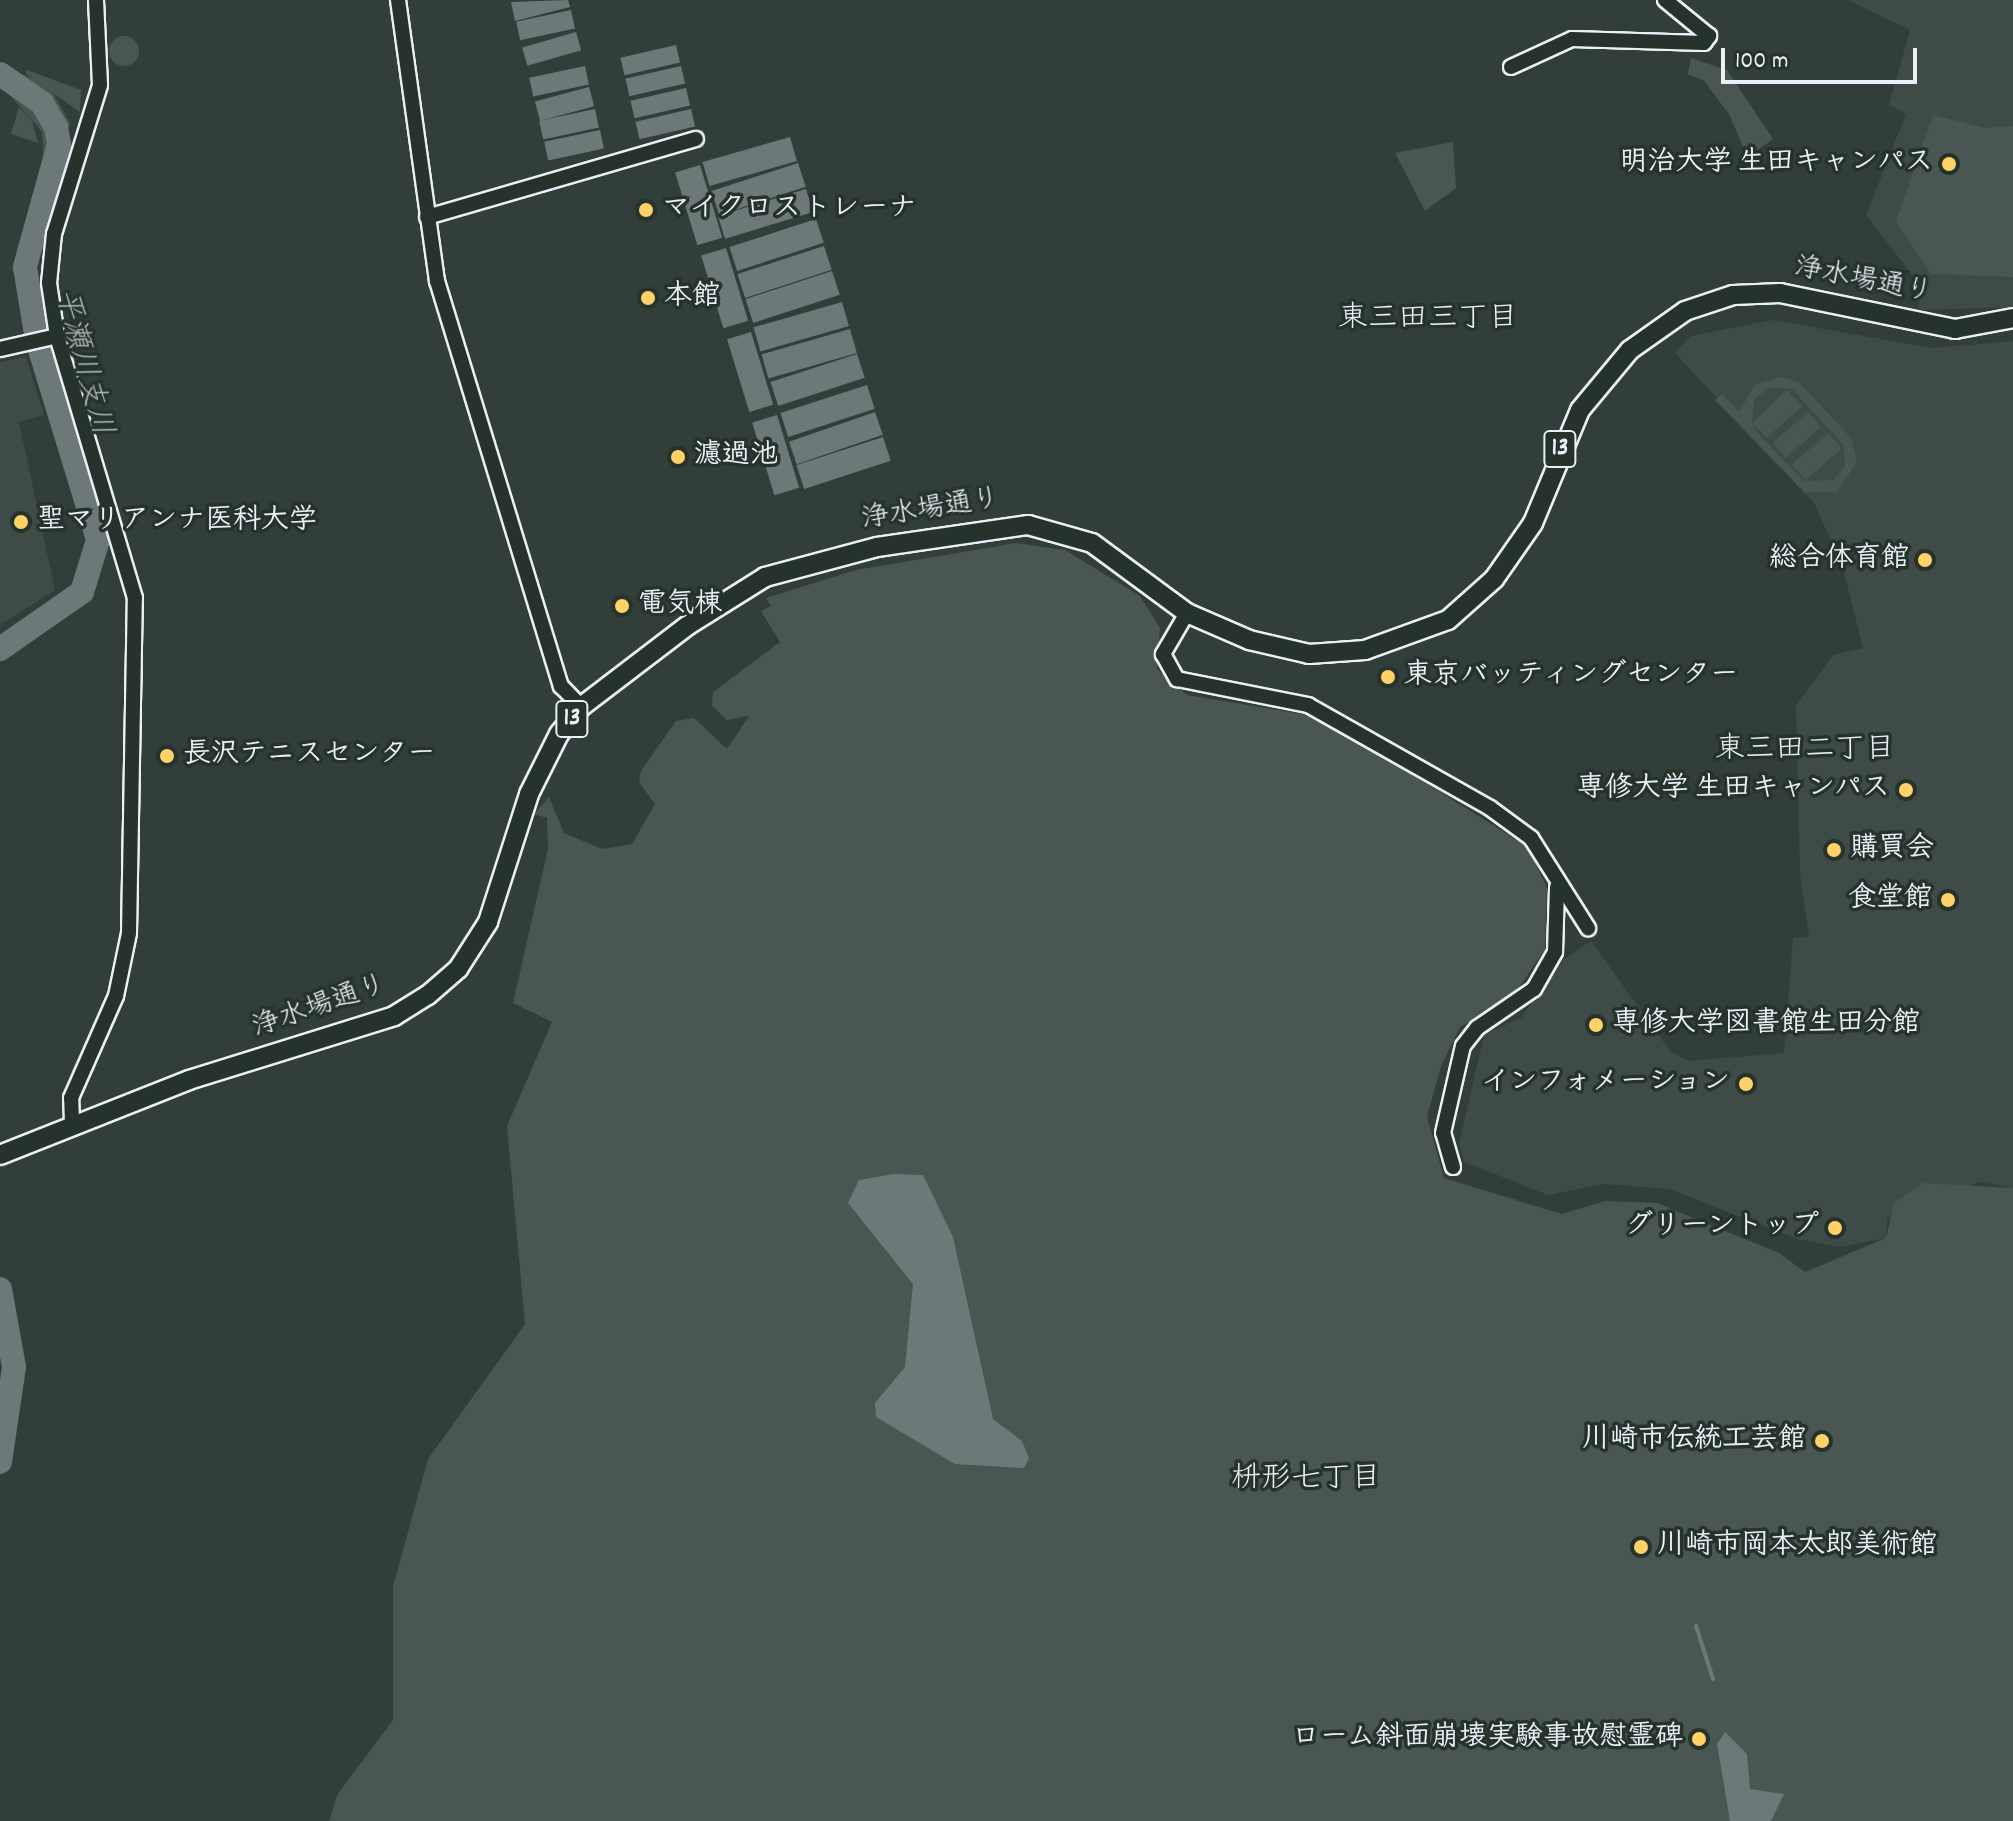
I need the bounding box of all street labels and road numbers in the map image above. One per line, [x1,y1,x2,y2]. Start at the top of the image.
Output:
street label: 浄水場通り [1791,252,1935,312]
road number: 13 [1542,427,1578,471]
street label: 浄水場通り [859,483,1003,539]
road number: 13 [554,697,590,741]
street label: 浄水場通り [248,969,392,1047]

